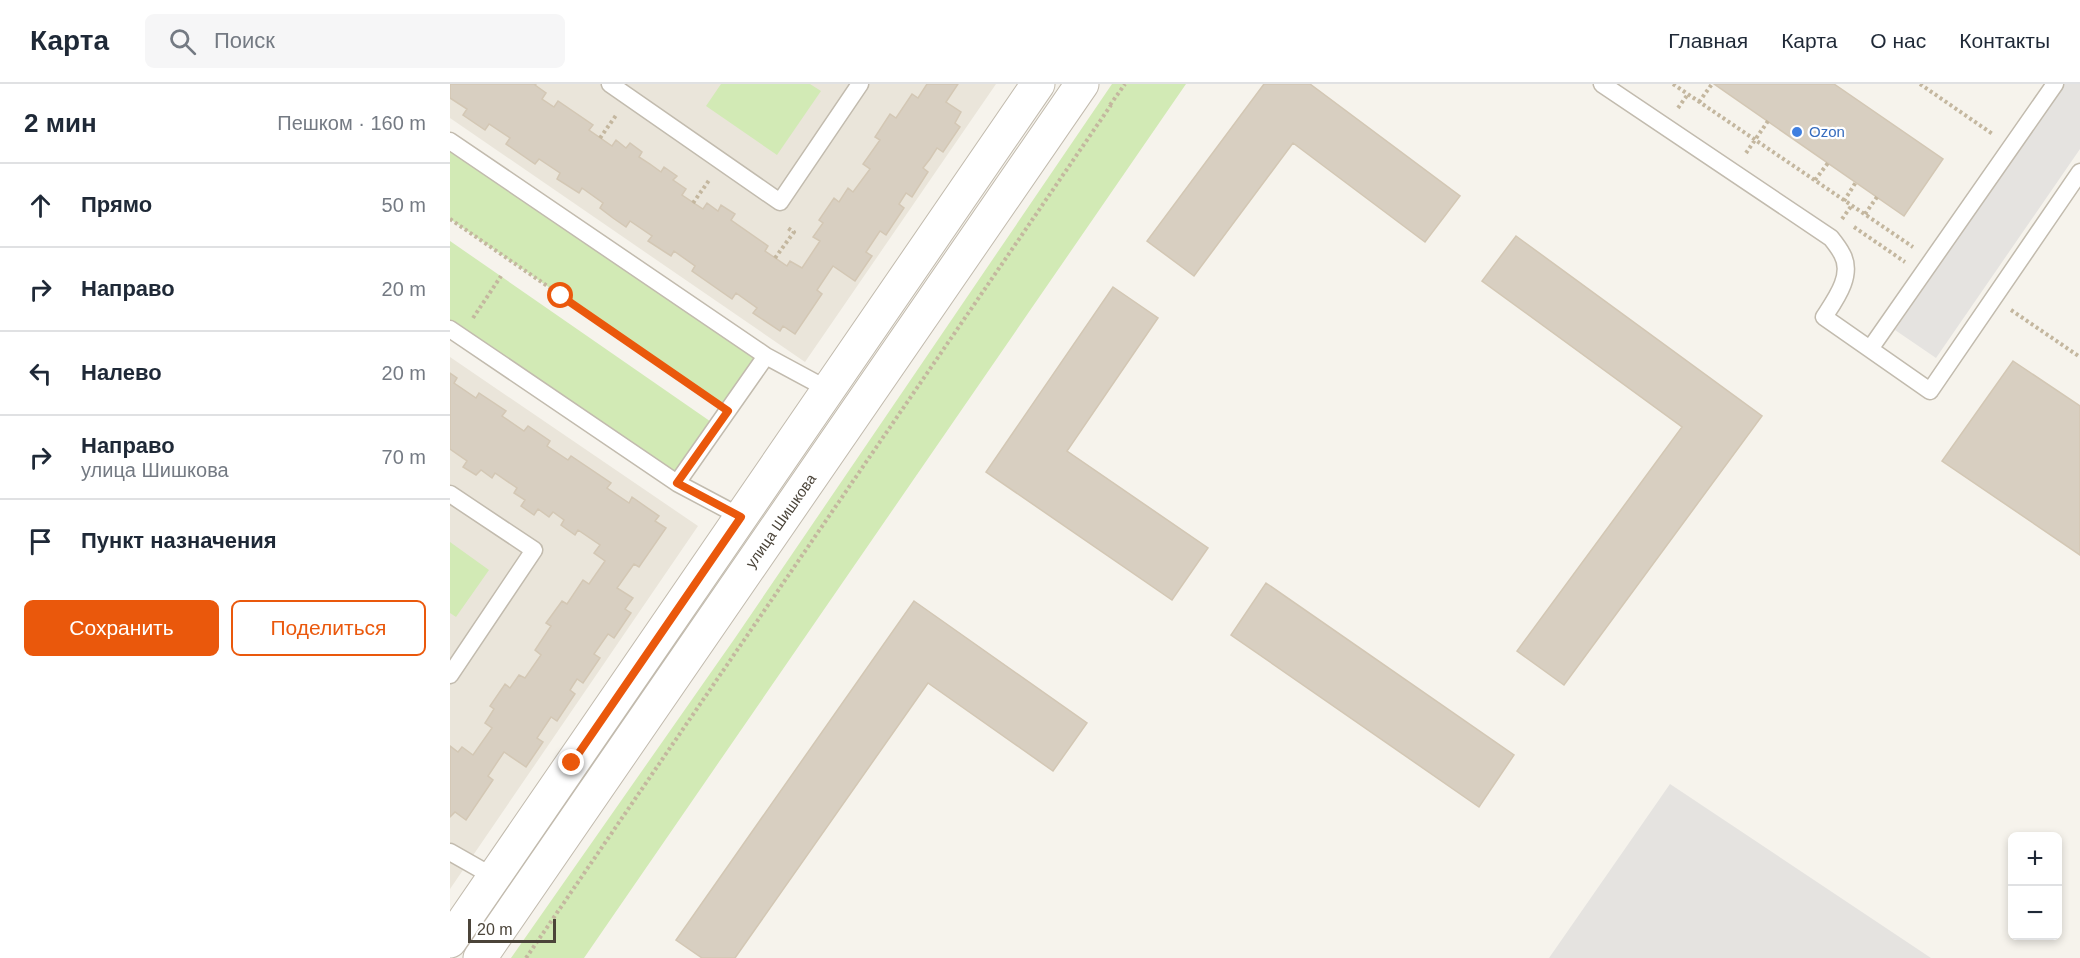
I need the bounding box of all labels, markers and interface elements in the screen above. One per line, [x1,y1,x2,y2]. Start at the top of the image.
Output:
search box [145,14,565,68]
text: Карта [30,25,109,56]
icon: search [166,25,199,58]
text: Поиск [214,28,275,53]
text: Главная [1668,29,1748,52]
text: Карта [1781,29,1837,52]
text: О нас [1870,29,1926,52]
text: Контакты [1959,29,2050,52]
text: 2 мин [24,108,97,138]
text: Пешком · 160 m [277,112,426,134]
place label: Ozon [1809,123,1845,140]
marker: Ozon [1790,125,1804,139]
icon: ahead [24,189,57,222]
text: Прямо [81,192,152,217]
text: 50 m [382,194,426,216]
icon: right [24,273,57,306]
text: Направо [81,276,175,301]
text: 20 m [382,278,426,300]
route start [547,282,573,308]
icon: left [24,357,57,390]
text: Налево [81,360,162,385]
text: 20 m [382,362,426,384]
text: Направо [81,433,175,458]
icon: right [24,441,57,474]
text: 70 m [382,446,426,468]
text: улица Шишкова [81,459,229,481]
street label: улица Шишкова [742,470,820,571]
icon: arrive [24,525,57,558]
text: Пункт назначения [81,528,277,553]
button: Сохранить [24,600,219,656]
button: Поделиться [231,600,426,656]
route end [558,749,584,775]
map controls [2008,832,2062,940]
button: + [2008,832,2062,886]
button: − [2008,886,2062,940]
scale bar [468,916,556,944]
text: 20 m [477,921,513,938]

